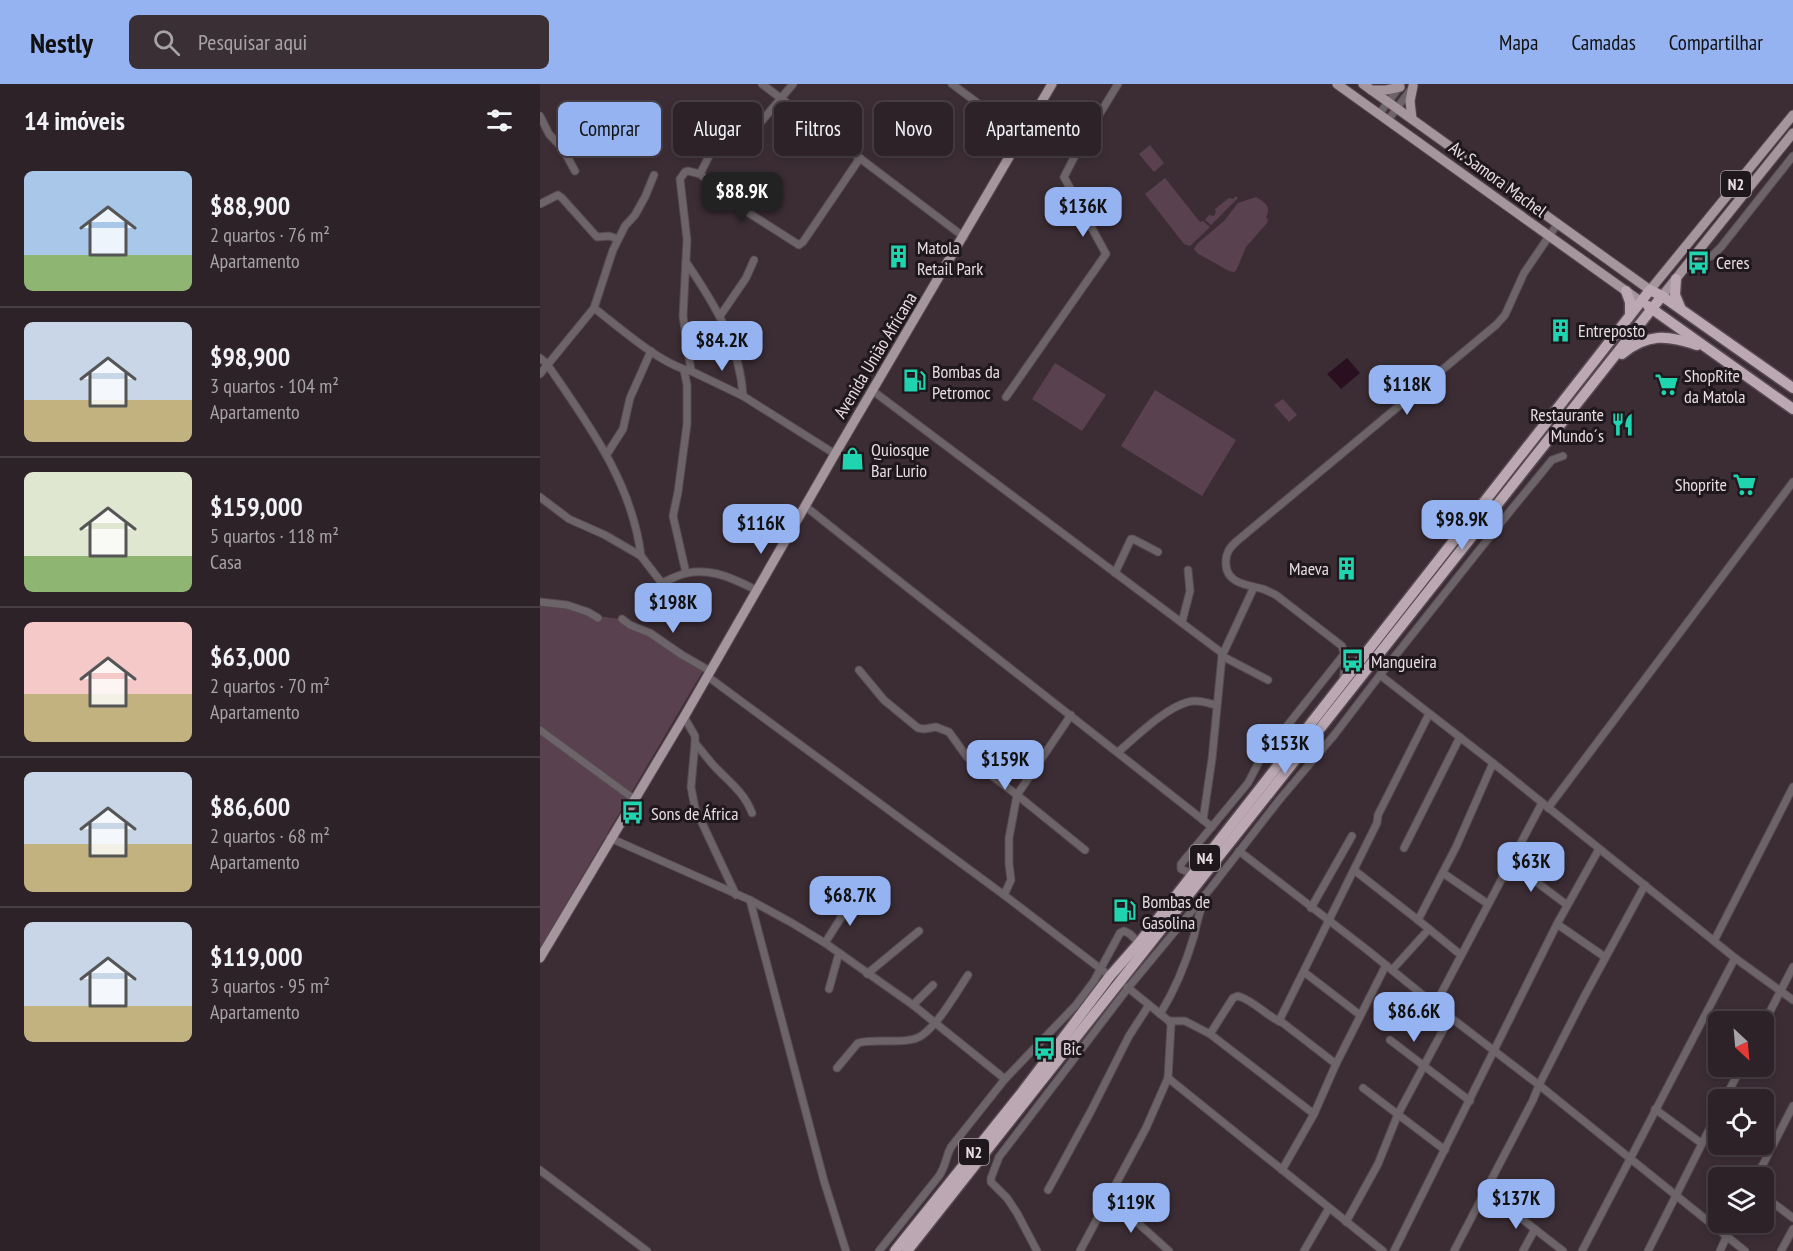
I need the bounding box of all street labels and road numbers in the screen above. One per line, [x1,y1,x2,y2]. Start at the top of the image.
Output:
street label: Av. Samora Machel [1445,136,1552,222]
road number: N2 [1721,171,1751,197]
street label: Avenida União Africana [828,288,922,422]
road number: N4 [1190,845,1220,871]
road number: N2 [959,1139,989,1165]

